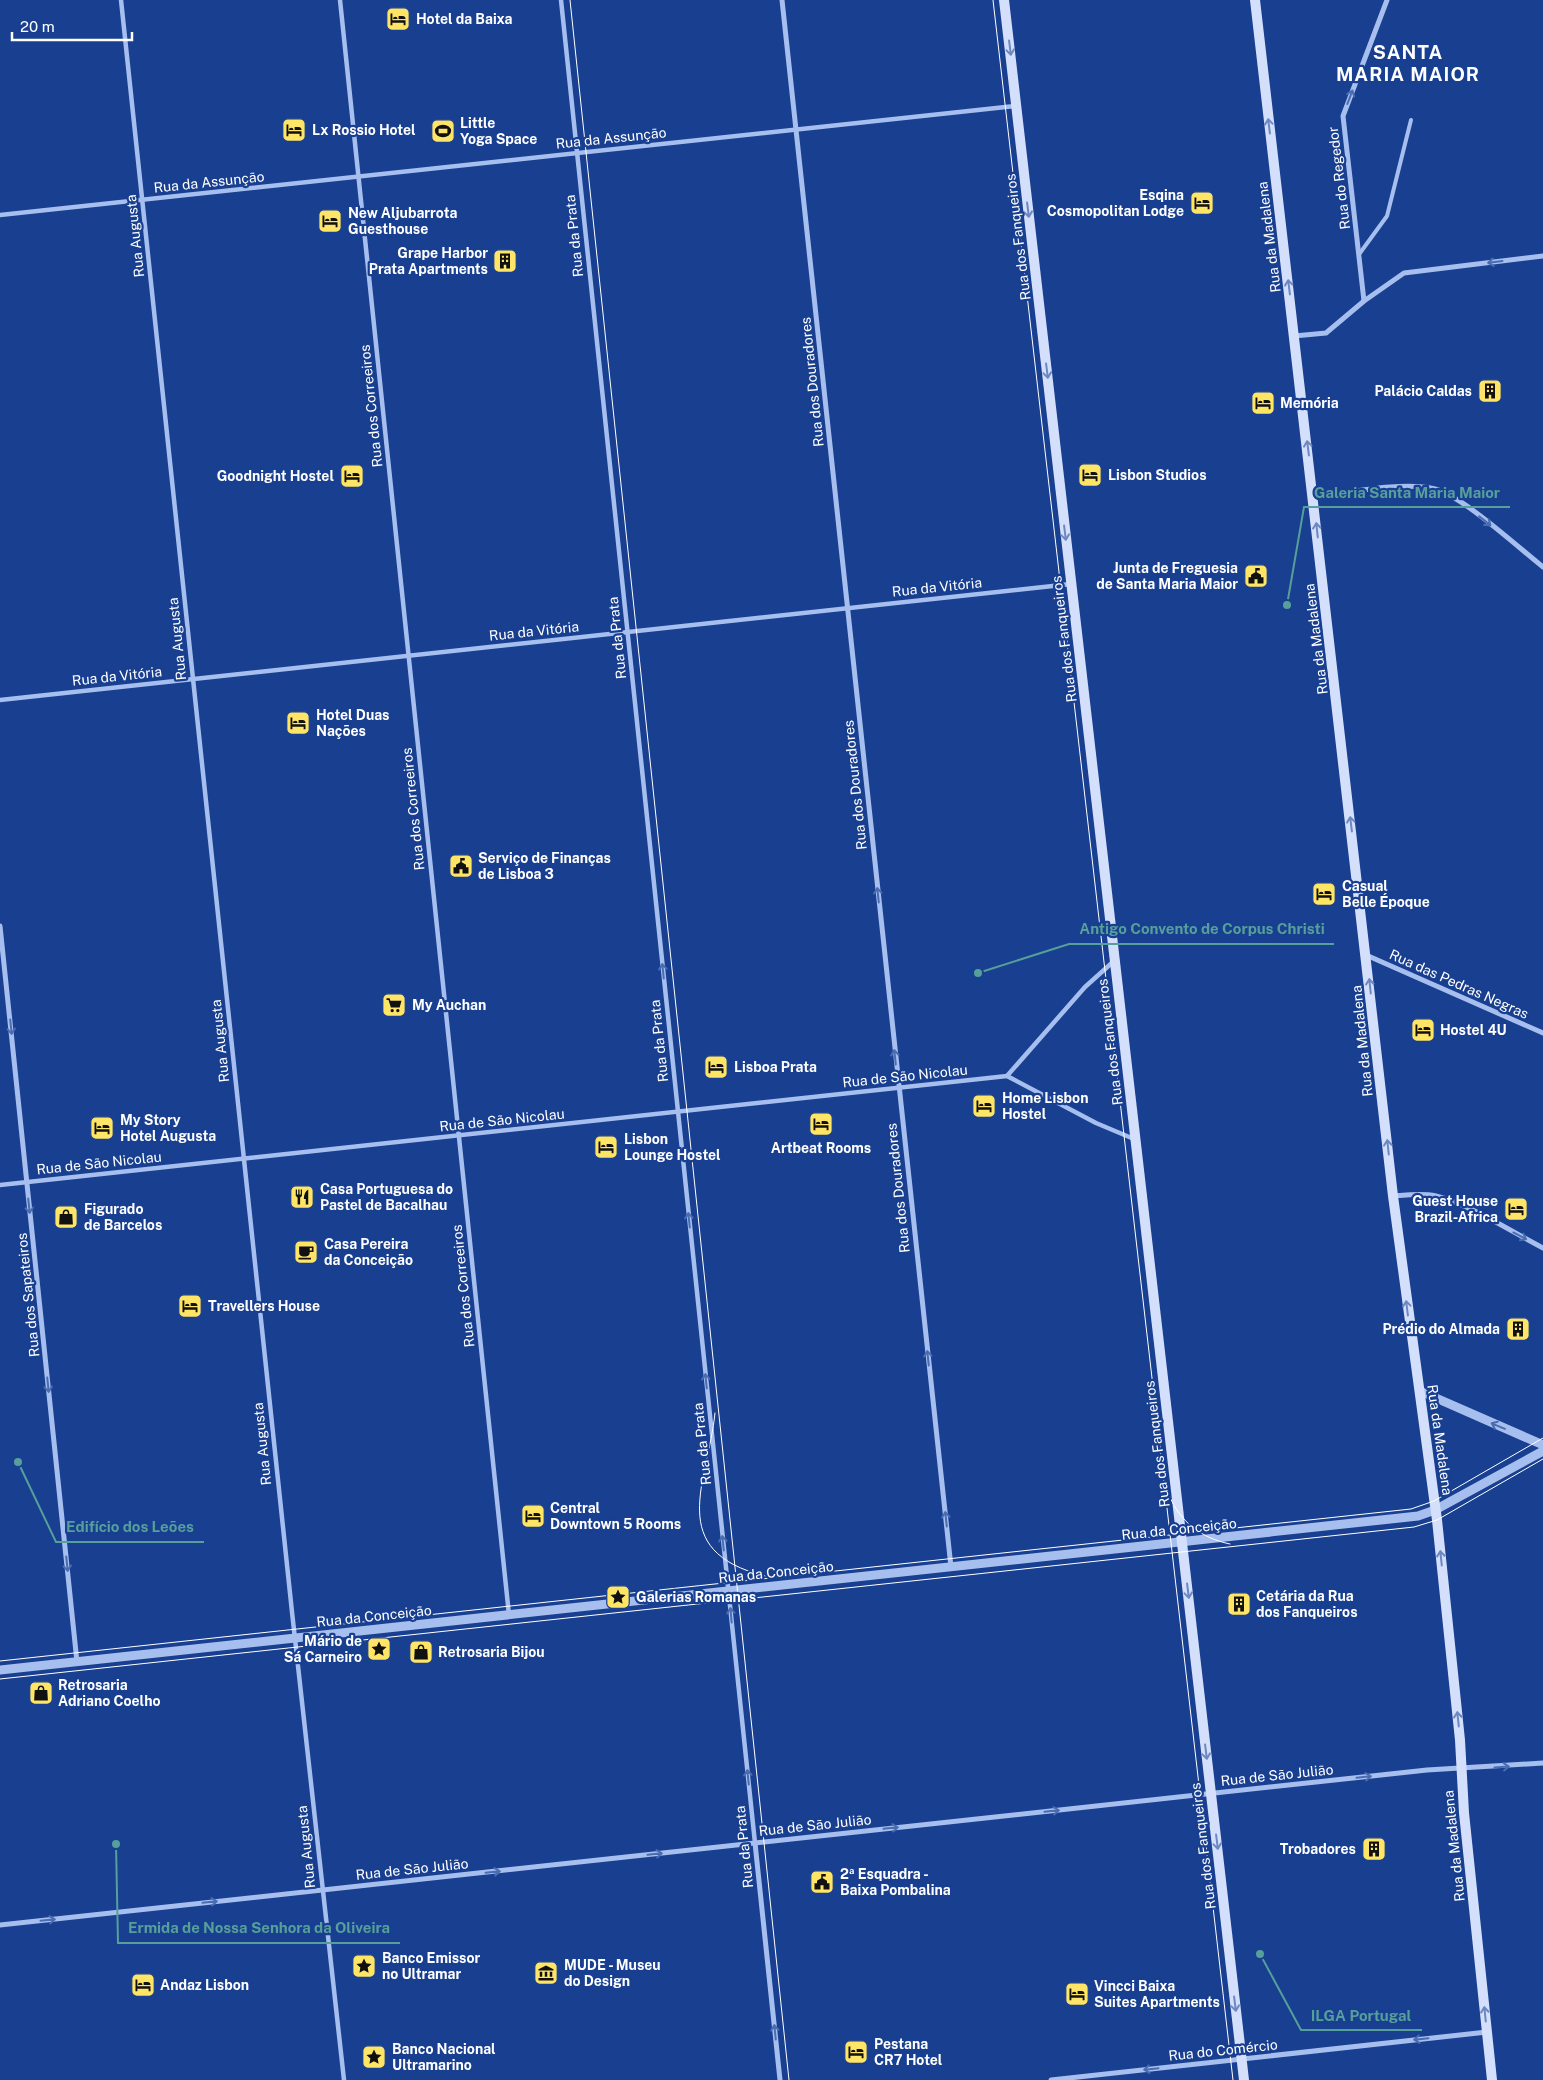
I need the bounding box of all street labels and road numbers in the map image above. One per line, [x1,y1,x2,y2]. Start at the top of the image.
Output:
street label: Rua da Assunção [555,124,667,152]
street label: Rua do Regedor [1325,126,1353,230]
street label: Rua da Assunção [153,168,265,196]
street label: Rua dos Fanqueiros [1002,173,1034,301]
street label: Rua da Madalena [1254,181,1284,293]
street label: Rua Augusta [123,194,147,278]
street label: Rua da Prata [562,194,586,278]
street label: Rua dos Douradores [797,316,827,448]
street label: Rua dos Correeiros [357,344,385,468]
street label: Rua da Vitória [891,574,983,600]
street label: Rua dos Fanqueiros [1048,575,1080,703]
street label: Rua da Madalena [1301,583,1331,695]
street label: Rua da Prata [605,596,629,680]
street label: Rua Augusta [165,597,189,681]
street label: Rua da Vitória [488,618,580,644]
street label: Rua da Vitória [71,663,163,689]
street label: Rua dos Douradores [840,719,870,851]
street label: Rua dos Correeiros [399,747,427,871]
street label: Rua das Pedras Negras [1387,946,1531,1022]
street label: Rua dos Fanqueiros [1094,978,1126,1106]
street label: Rua da Madalena [1348,985,1376,1097]
street label: Rua Augusta [208,999,232,1083]
street label: Rua da Prata [647,999,671,1083]
street label: Rua de São Nicolau [842,1061,968,1091]
street label: Rua de São Nicolau [439,1105,565,1135]
street label: Rua dos Douradores [883,1122,913,1254]
street label: Rua de São Nicolau [36,1148,162,1178]
street label: Rua dos Correeiros [449,1224,477,1348]
street label: Rua dos Sapateiros [14,1232,42,1358]
street label: Rua dos Fanqueiros [1141,1380,1173,1508]
street label: Rua da Madalena [1424,1384,1456,1496]
street label: Rua Augusta [250,1402,274,1486]
street label: Rua da Prata [690,1402,714,1486]
street label: Rua da Conceição [1121,1515,1237,1543]
street label: Rua da Conceição [718,1558,834,1586]
street label: Rua da Conceição [316,1602,432,1630]
street label: Rua de São Julião [1220,1761,1334,1789]
street label: Rua dos Fanqueiros [1187,1782,1219,1910]
street label: Rua da Madalena [1440,1790,1468,1902]
street label: Rua Augusta [294,1805,318,1889]
street label: Rua da Prata [732,1805,756,1889]
street label: Rua de São Julião [758,1811,872,1839]
street label: Rua de São Julião [355,1855,469,1883]
street label: Rua do Comércio [1168,2036,1279,2064]

